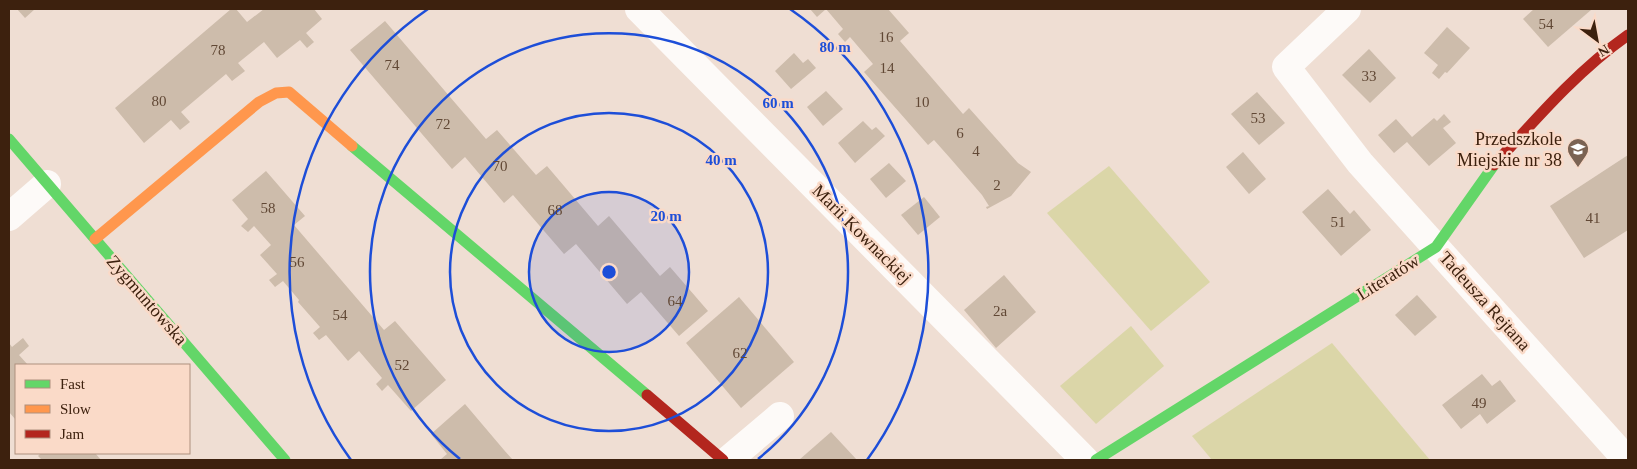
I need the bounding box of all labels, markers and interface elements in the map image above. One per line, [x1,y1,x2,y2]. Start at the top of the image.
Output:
north arrow [1572,15,1622,65]
house number: 54 [1539,16,1554,32]
house number: 16 [879,29,894,45]
text: 80 m [819,39,851,55]
house number: 78 [211,42,226,58]
text: N [1595,42,1612,60]
house number: 74 [385,57,400,73]
house number: 14 [880,60,895,76]
house number: 33 [1362,68,1377,84]
house number: 80 [152,93,167,109]
house number: 10 [915,94,930,110]
text: 60 m [762,95,794,111]
house number: 53 [1251,110,1266,126]
house number: 72 [436,116,451,132]
house number: 6 [956,125,964,141]
place label: Przedszkole Miejskie nr 38 [1457,129,1562,170]
school or university icon: Przedszkole Miejskie nr 38 [1566,137,1590,168]
house number: 4 [972,143,980,159]
text: 40 m [705,152,737,168]
house number: 70 [493,158,508,174]
house number: 2 [993,177,1001,193]
street label: Marii Kownackiej [808,180,916,288]
house number: 58 [261,200,276,216]
house number: 68 [548,202,563,218]
text: 20 m [650,208,682,224]
house number: 41 [1586,210,1601,226]
house number: 51 [1331,214,1346,230]
street label: Tadeusza Rejtana [1435,247,1535,355]
street label: Literatów [1353,250,1423,304]
street label: Zygmuntowska [103,251,191,349]
house number: 56 [290,254,305,270]
centre of rings [600,263,618,281]
house number: 64 [668,293,683,309]
house number: 2a [993,303,1007,319]
house number: 54 [333,307,348,323]
house number: 62 [733,345,748,361]
house number: 52 [395,357,410,373]
legend [15,364,190,454]
text: Fast [60,376,86,392]
house number: 49 [1472,395,1487,411]
text: Slow [60,401,91,417]
text: Jam [60,426,84,442]

